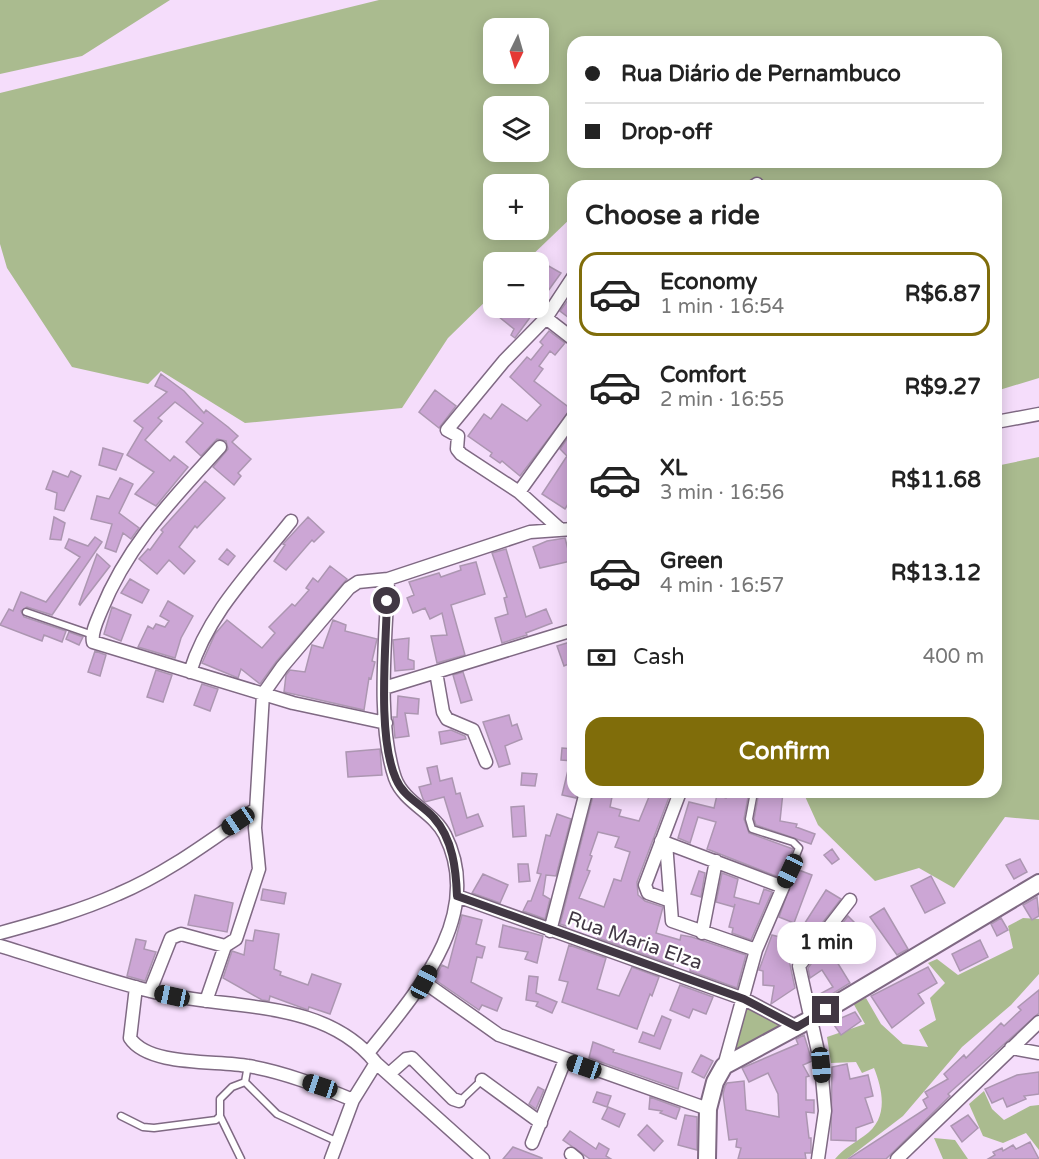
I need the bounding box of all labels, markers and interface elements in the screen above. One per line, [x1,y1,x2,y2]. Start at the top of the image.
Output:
north arrow [483,18,549,84]
map controls [483,18,549,318]
text: Rua Diário de Pernambuco [621,61,901,87]
button: layers [483,96,549,162]
text: Drop-off [621,119,712,145]
button: + [483,174,549,240]
text: Choose a ride [585,199,760,232]
button: − [483,252,549,318]
icon: car [588,267,642,321]
text: Economy [660,269,757,295]
text: R$6.87 [905,281,981,307]
text: 1 min · 16:54 [660,295,784,319]
icon: car [588,360,642,414]
text: Comfort [660,362,746,388]
text: R$9.27 [905,374,981,400]
text: 2 min · 16:55 [660,388,784,412]
icon: car [588,453,642,507]
text: XL [660,455,687,481]
text: R$11.68 [891,467,981,493]
text: 3 min · 16:56 [660,481,784,505]
icon: car [588,546,642,600]
text: Green [660,548,723,574]
text: R$13.12 [891,560,981,586]
text: 4 min · 16:57 [660,574,784,598]
route start [373,587,400,614]
icon: cash [585,641,618,674]
text: Cash [633,644,685,670]
text: 400 m [923,645,984,669]
button: Confirm [585,717,984,786]
car [218,803,258,839]
car [774,851,806,891]
street label: Rua Maria Elza [564,907,705,975]
callout: 1 min [776,923,876,965]
text: 1 min [800,931,853,955]
car [408,962,440,1002]
car [153,983,191,1009]
route end [812,996,839,1023]
car [810,1046,832,1084]
car [564,1053,604,1081]
car [300,1072,340,1100]

